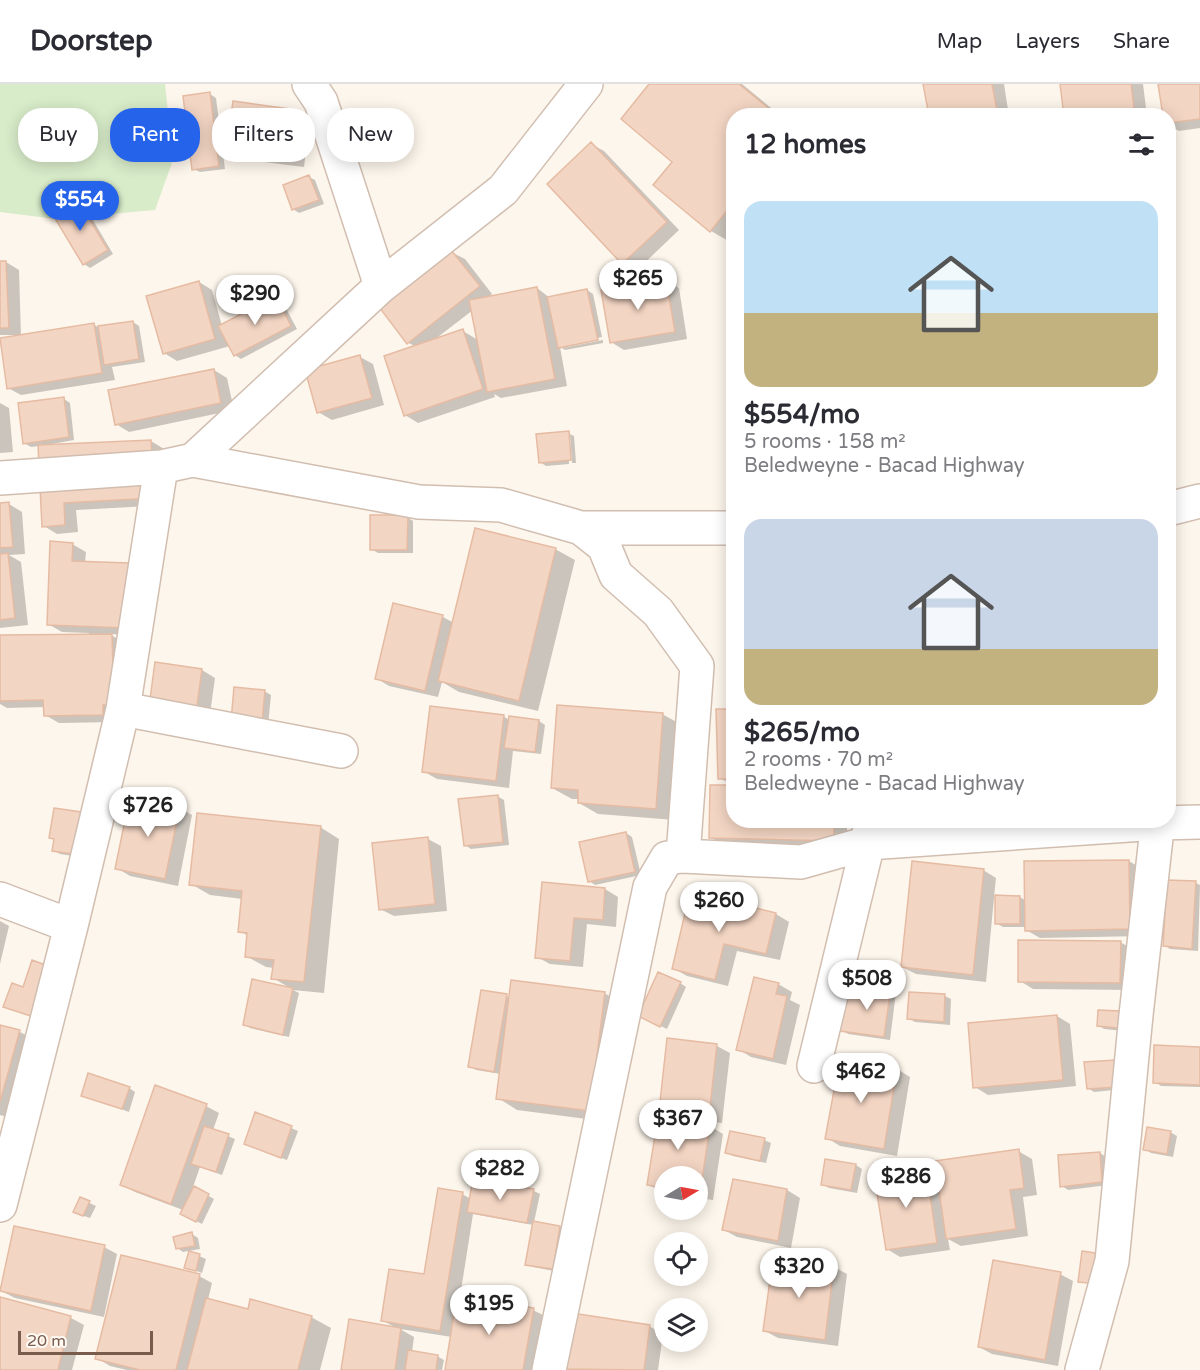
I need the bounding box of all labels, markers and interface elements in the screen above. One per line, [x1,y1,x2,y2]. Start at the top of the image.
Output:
text: Doorstep [30,24,153,58]
text: Map [937,29,982,54]
text: Layers [1015,29,1080,54]
text: Share [1113,29,1170,54]
chip: Buy [18,108,98,162]
chip: Rent [110,108,200,162]
chip: Filters [212,108,315,162]
chip: New [327,108,414,162]
icon: filters [1125,128,1158,161]
text: 12 homes [744,129,866,160]
pin: $554 [44,181,116,232]
text: $554 [55,188,105,212]
icon: home [897,240,1005,348]
pin: $265 [602,260,674,311]
text: $265 [613,267,663,291]
pin: $290 [219,275,291,326]
text: $290 [230,282,280,306]
text: $554/mo [744,399,860,430]
text: 5 rooms · 158 m² [744,430,906,454]
text: Beledweyne - Bacad Highway [744,454,1025,478]
icon: home [897,558,1005,666]
text: $265/mo [744,717,860,748]
text: 2 rooms · 70 m² [744,748,893,772]
text: Beledweyne - Bacad Highway [744,772,1025,796]
pin: $726 [112,787,184,838]
text: $726 [123,794,173,818]
pin: $260 [683,882,755,933]
text: $260 [694,889,744,913]
pin: $508 [831,960,903,1011]
text: $508 [842,967,892,991]
pin: $462 [825,1053,897,1104]
text: $462 [836,1060,886,1084]
pin: $367 [642,1100,714,1151]
text: $367 [653,1107,703,1131]
pin: $282 [464,1150,536,1201]
text: $282 [475,1157,525,1181]
pin: $286 [870,1158,942,1209]
text: $286 [881,1165,931,1189]
north arrow [654,1166,708,1220]
map controls [654,1166,708,1352]
button: locate [654,1232,708,1286]
pin: $320 [763,1248,835,1299]
text: $320 [774,1255,824,1279]
pin: $195 [453,1285,525,1336]
text: $195 [464,1292,514,1316]
button: layers [654,1298,708,1352]
scale bar [18,1328,153,1356]
text: 20 m [27,1331,66,1351]

